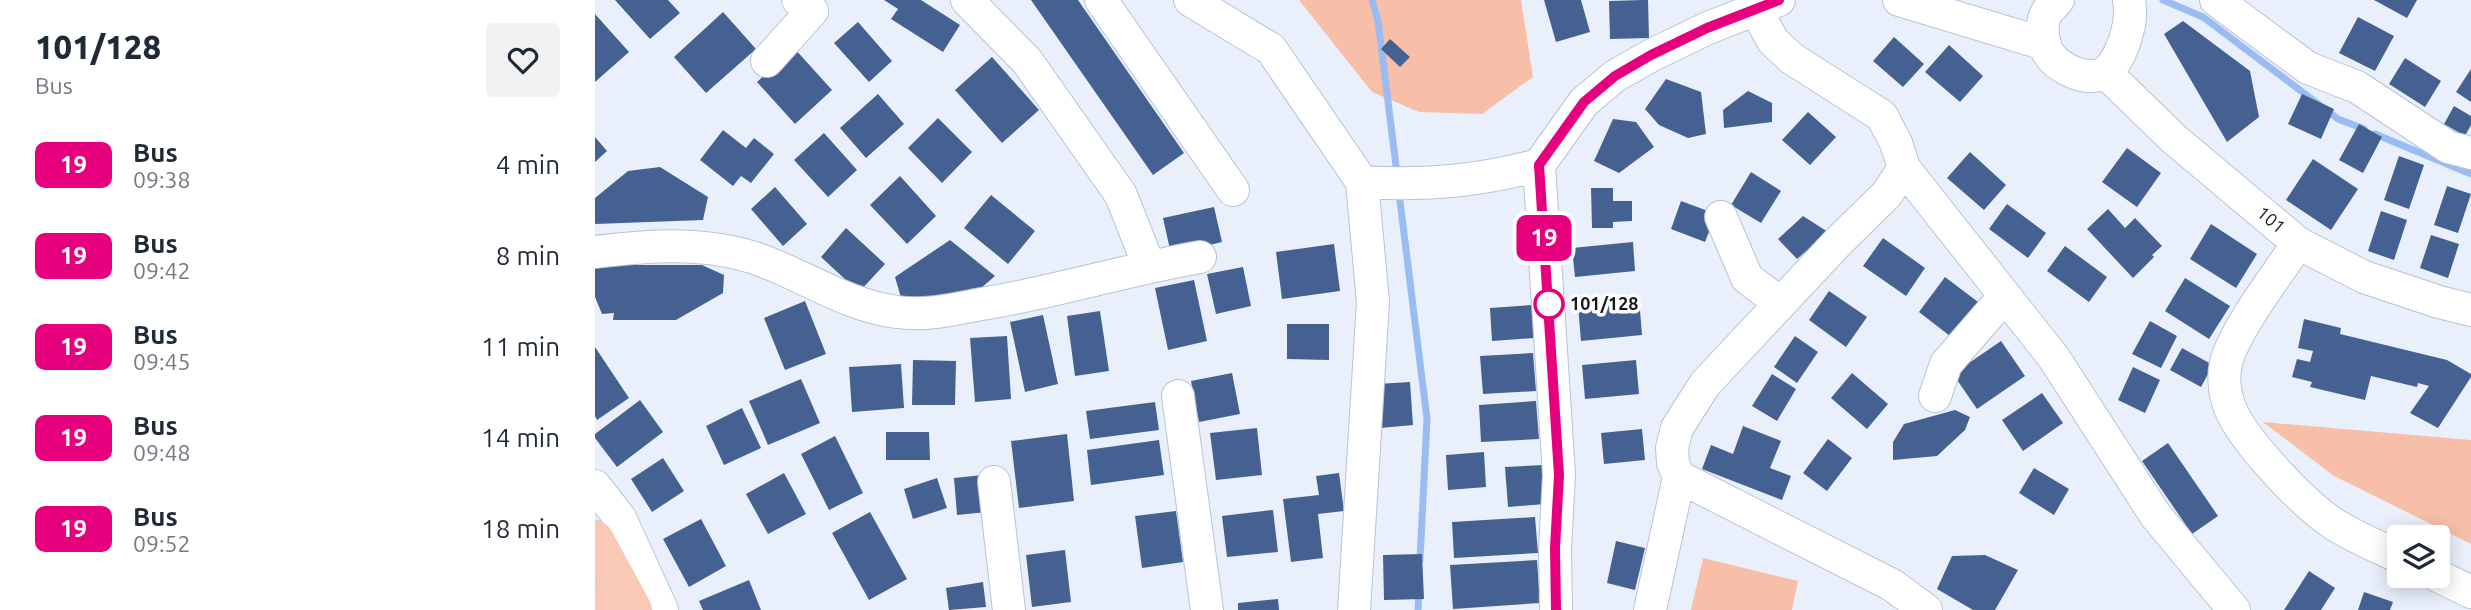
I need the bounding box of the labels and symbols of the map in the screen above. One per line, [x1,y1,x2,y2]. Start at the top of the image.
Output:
street label: 101 [2254,202,2290,237]
line badge: 19 [1513,215,1576,261]
marker: 101/128 [1534,289,1564,319]
place label: 101/128 [1570,293,1638,313]

